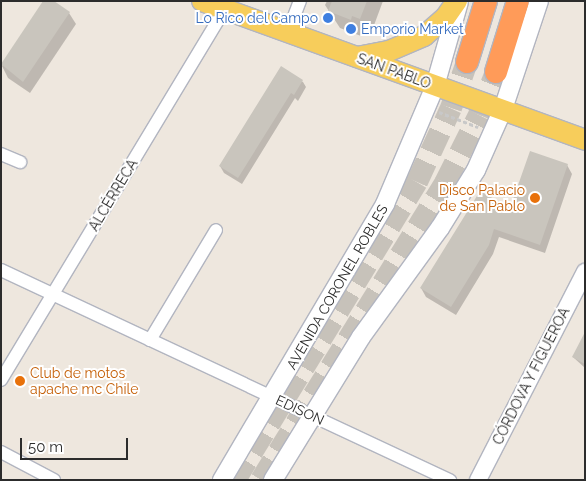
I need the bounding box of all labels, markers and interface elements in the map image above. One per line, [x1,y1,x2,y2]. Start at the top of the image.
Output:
place label: Lo Rico del Campo [195,10,318,26]
marker: Lo Rico del Campo [322,12,334,24]
place label: Emporio Market [361,21,464,37]
marker: Emporio Market [345,23,357,35]
street label: SAN PABLO [355,50,433,92]
street label: ALCÉRRECA [85,156,141,234]
place label: Disco Palacio de San Pablo [439,182,525,214]
marker: Disco Palacio de San Pablo [529,192,541,204]
street label: AVENIDA CORONEL ROBLES [283,201,391,373]
street label: CÓRDOVA Y FIGUEROA [489,304,573,448]
place label: Club de motos apache mc Chile [30,365,138,398]
marker: Club de motos apache mc Chile [14,375,26,387]
street label: EDISON [273,391,327,429]
scale bar [22,428,130,460]
text: 50 m [28,438,63,456]

